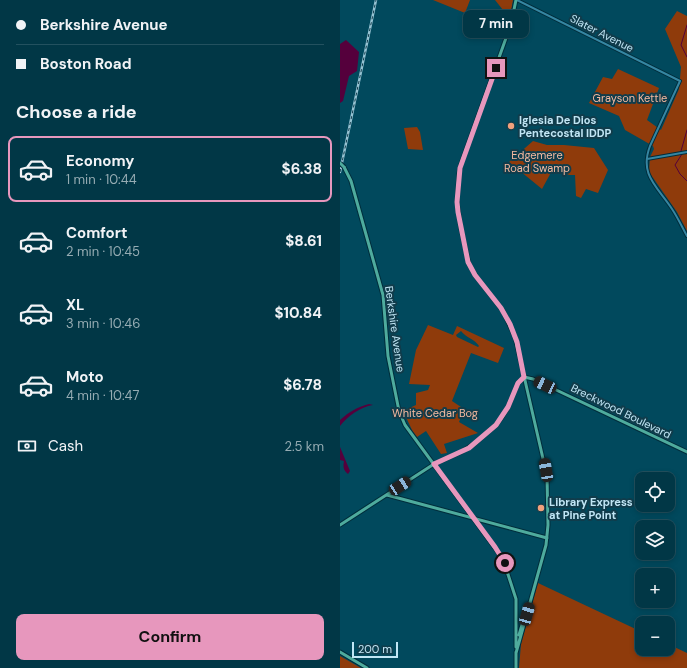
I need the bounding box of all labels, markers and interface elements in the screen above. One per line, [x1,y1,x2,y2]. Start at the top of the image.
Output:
callout: 7 min [463,10,529,38]
street label: Slater Avenue [568,11,636,55]
text: Berkshire Avenue [40,15,167,35]
text: 7 min [479,15,513,32]
text: Boston Road [40,54,132,74]
route end [487,59,505,77]
park label: Grayson Kettle [593,91,667,105]
text: Choose a ride [16,100,137,124]
place label: Iglesia De Dios Pentecostal IDDP [519,113,611,140]
marker: Iglesia De Dios Pentecostal IDDP [506,121,516,131]
park label: Edgemere Road Swamp [504,148,570,175]
icon: car [18,151,54,187]
text: Economy [66,151,134,171]
text: $6.38 [282,159,322,179]
text: 1 min · 10:44 [66,171,137,188]
icon: car [18,223,54,259]
text: Comfort [66,223,127,243]
text: $8.61 [285,231,322,251]
text: 2 min · 10:45 [66,243,140,260]
street label: Berkshire Avenue [382,285,408,373]
icon: car [18,295,54,331]
text: XL [66,295,84,315]
text: $10.84 [274,303,322,323]
text: 3 min · 10:46 [66,315,140,332]
icon: car [18,367,54,403]
text: Moto [66,367,104,387]
car [532,374,558,396]
text: $6.78 [283,375,322,395]
street label: Breckwood Boulevard [569,381,674,441]
text: 4 min · 10:47 [66,387,139,404]
park label: White Cedar Bog [392,406,478,420]
icon: cash [16,435,38,457]
text: Cash [48,436,83,456]
text: 2.5 km [284,438,324,455]
car [538,457,554,483]
map controls [635,472,675,656]
button: locate [635,472,675,512]
car [387,474,413,498]
place label: Library Express at Pine Point [549,495,633,522]
marker: Library Express at Pine Point [536,503,546,513]
button: layers [635,520,675,560]
route start [496,554,514,572]
button: + [635,568,675,608]
car [518,601,536,627]
button: Confirm [16,614,324,660]
button: − [635,616,675,656]
scale bar [352,640,398,659]
text: 200 m [358,642,392,656]

